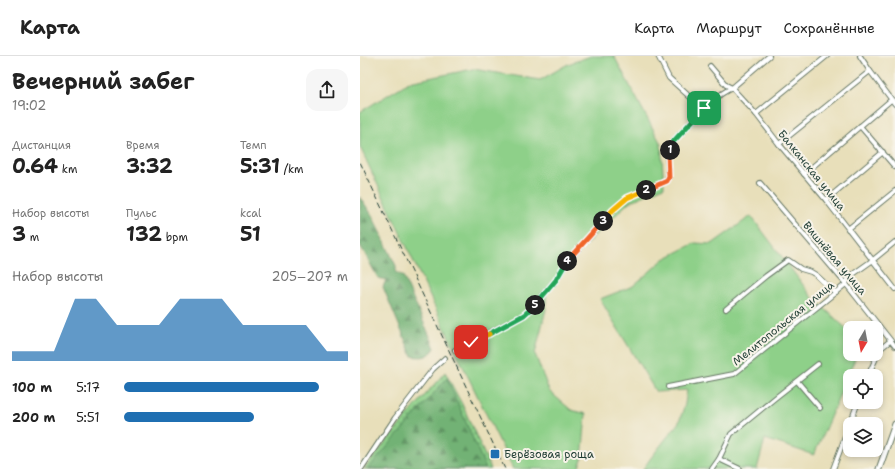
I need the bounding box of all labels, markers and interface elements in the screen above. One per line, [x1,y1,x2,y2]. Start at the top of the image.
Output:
text: Карта [20,15,80,40]
text: Карта [634,19,674,37]
text: Маршрут [696,19,762,37]
text: Сохранённые [784,19,875,37]
text: Вечерний забег [12,67,194,96]
button: share [306,69,348,111]
pin [687,91,721,125]
text: 19:02 [12,97,46,114]
icon: arrive [693,97,715,119]
street label: Балканская улица [774,127,849,214]
text: Дистанция [12,138,71,153]
text: Время [126,138,160,153]
text: Темп [240,138,267,153]
pin: 1 [660,140,680,160]
text: 1 [667,142,673,157]
text: 0.64 [12,153,58,179]
text: 3:32 [126,153,173,179]
text: 5:31 [240,153,280,179]
text: km [58,162,77,177]
text: /km [280,162,303,177]
pin: 2 [636,180,656,200]
text: 2 [642,182,650,197]
text: Набор высоты [12,206,89,221]
text: Пульс [126,206,157,221]
text: kcal [240,206,261,221]
pin: 3 [593,211,613,231]
text: 3 [599,213,607,228]
street label: Вишнёвая улица [799,218,870,298]
text: 3 [12,221,26,247]
text: 132 [126,221,162,247]
text: 51 [240,221,261,247]
text: m [26,230,39,245]
text: bpm [162,230,188,245]
pin: 4 [557,251,577,271]
text: 4 [563,253,571,268]
text: Набор высоты [12,268,103,285]
text: 205–207 m [272,268,348,285]
street label: Мелитопольская улица [729,278,837,369]
pin: 5 [525,295,545,315]
text: 5 [532,297,538,312]
north arrow [843,321,883,361]
map controls [843,321,883,457]
pin [454,325,488,359]
icon: check [460,331,482,353]
button: locate [843,369,883,409]
text: 100 m [12,379,52,396]
text: 5:17 [76,379,100,396]
text: 200 m [12,409,55,426]
text: 5:51 [76,409,100,426]
button: layers [843,417,883,457]
place label: Берёзовая роща [504,447,594,462]
marker: Берёзовая роща [489,448,501,460]

